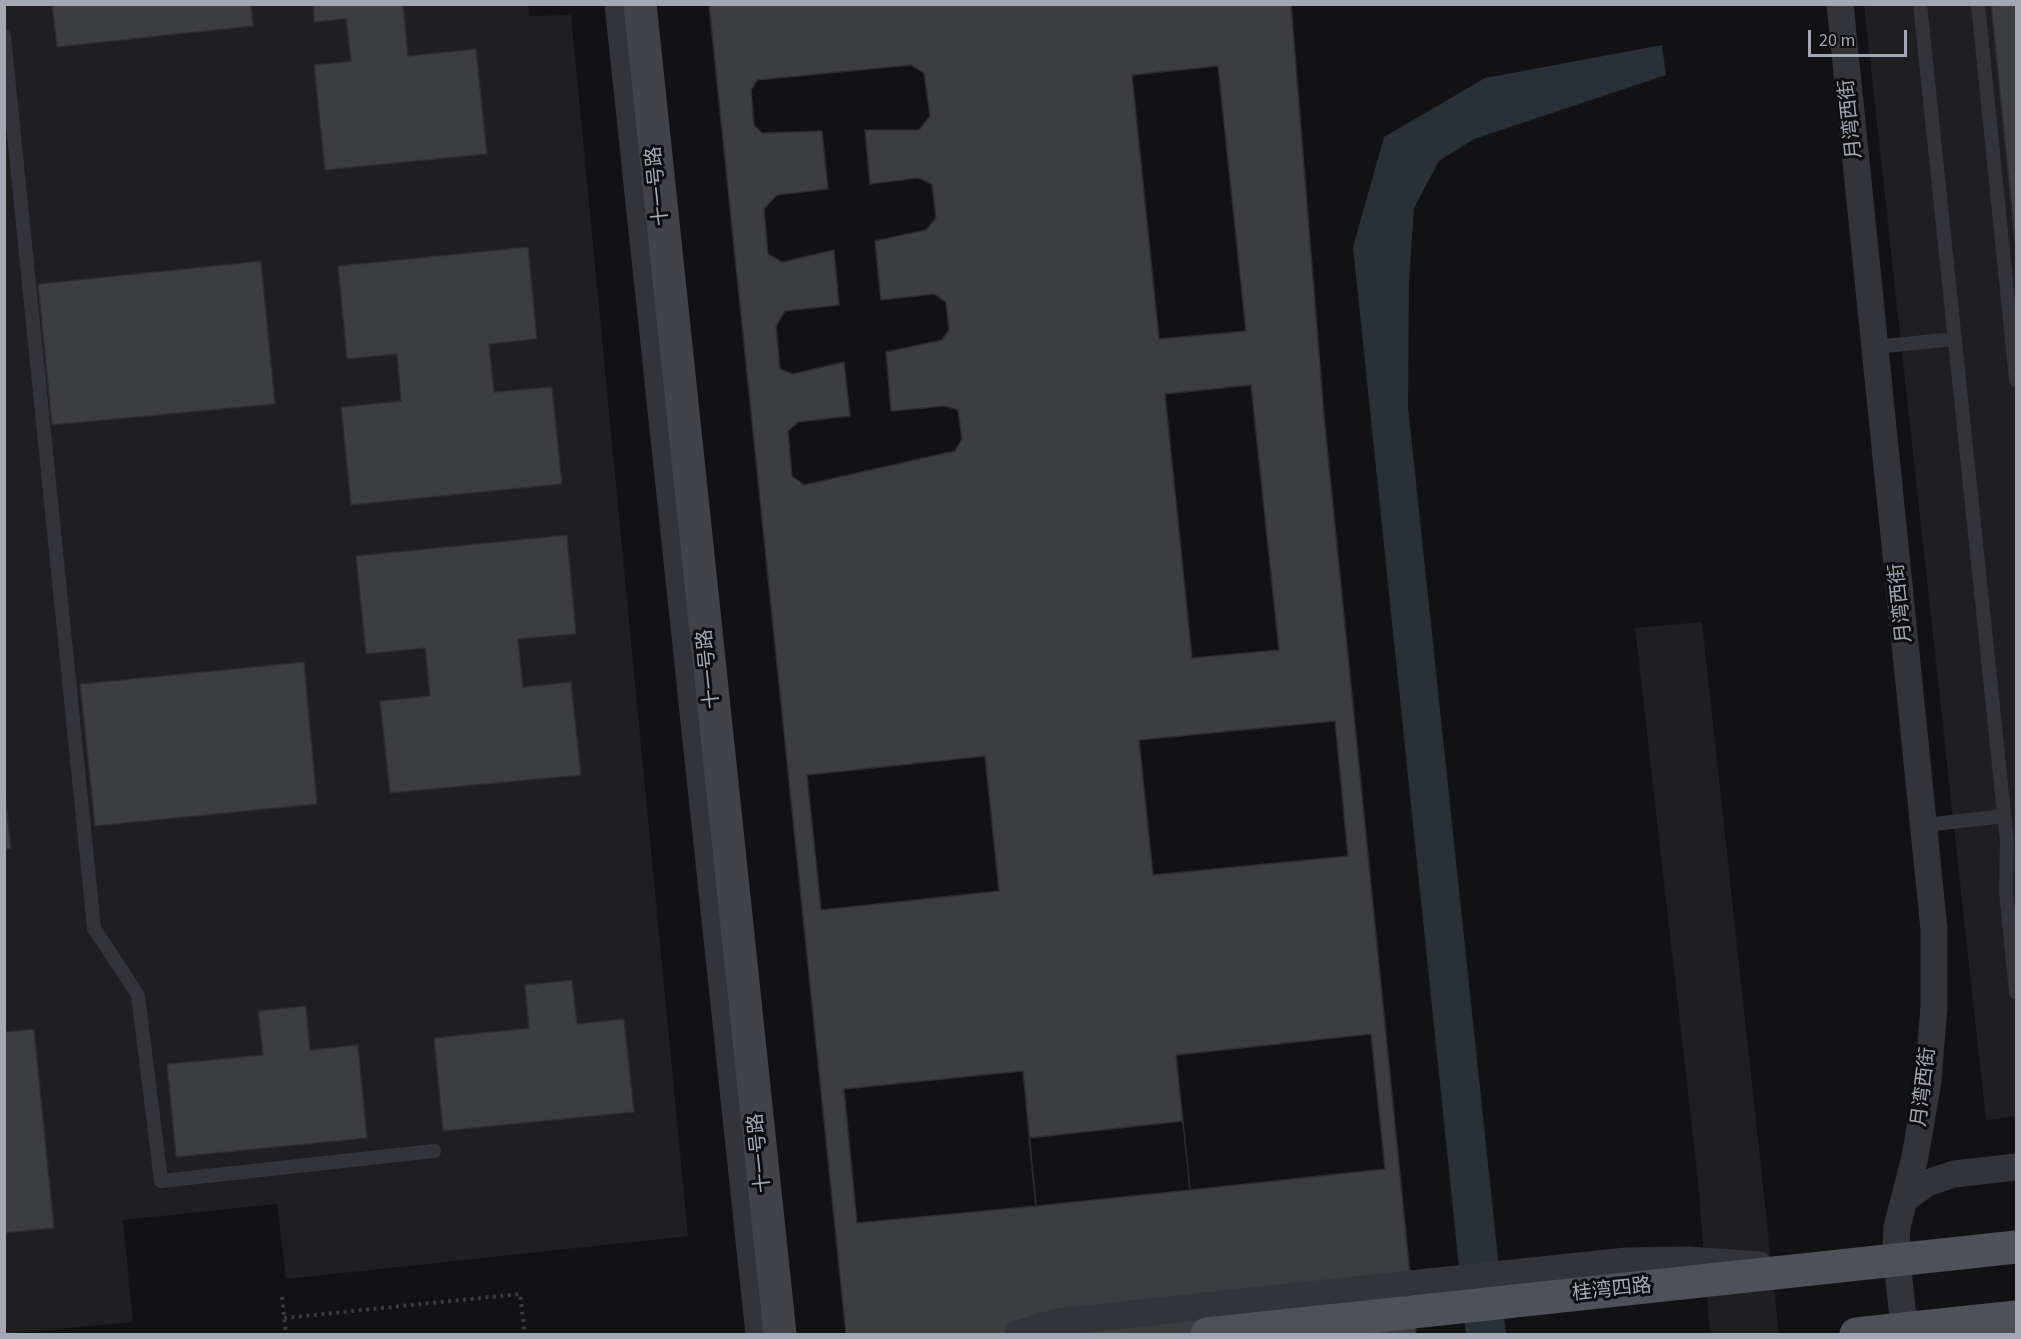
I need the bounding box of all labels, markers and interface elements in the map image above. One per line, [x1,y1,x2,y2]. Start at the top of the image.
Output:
scale bar [1811,18,1910,56]
text: 20 m [1819,28,1855,53]
street label: 月湾西街 [1836,78,1868,160]
street label: 十一号路 [643,145,675,227]
street label: 月湾西街 [1886,562,1918,644]
street label: 十一号路 [694,628,726,710]
street label: 月湾西街 [1908,1046,1942,1128]
street label: 十一号路 [745,1112,777,1194]
street label: 桂湾四路 [1571,1275,1653,1307]

